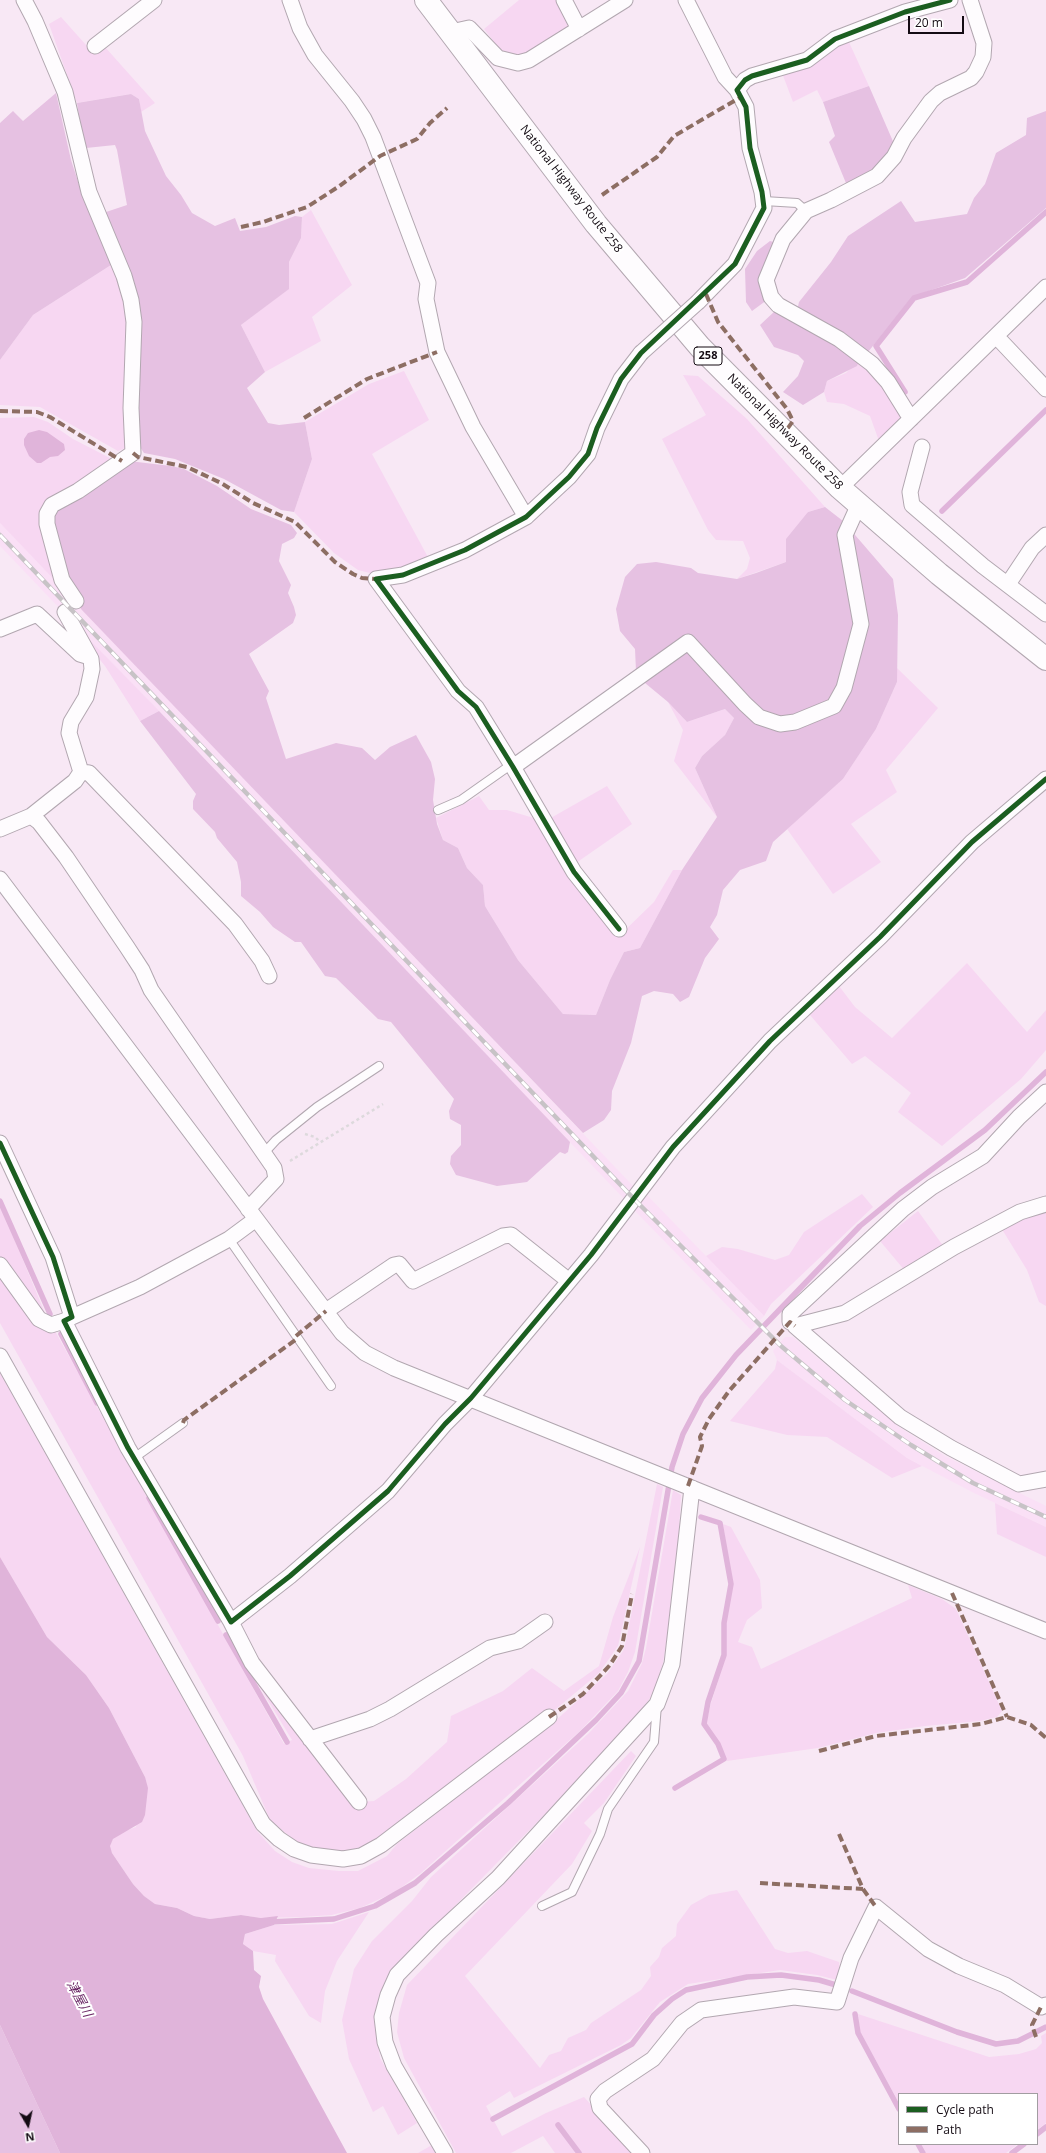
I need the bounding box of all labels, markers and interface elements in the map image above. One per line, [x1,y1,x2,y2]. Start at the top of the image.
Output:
scale bar [910,8,966,34]
text: 20 m [915,14,943,31]
street label: National Highway Route 258 [517,122,625,256]
road number: 258 [694,347,722,365]
street label: National Highway Route 258 [724,371,846,493]
water label: 津屋川 [63,1978,95,2020]
legend [898,2093,1038,2145]
text: Cycle path [936,2101,994,2118]
north arrow [8,2105,48,2145]
text: Path [936,2121,962,2138]
text: N [24,2129,36,2145]

